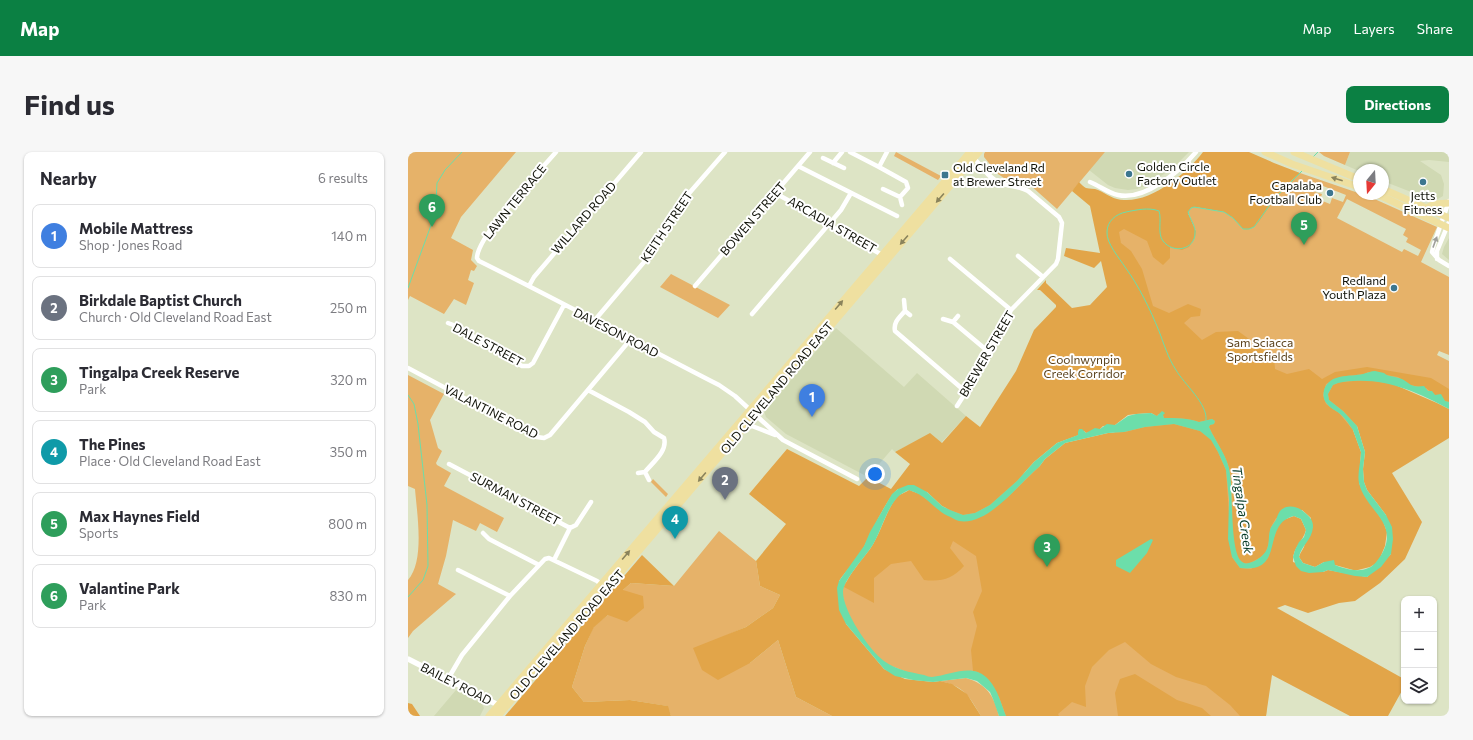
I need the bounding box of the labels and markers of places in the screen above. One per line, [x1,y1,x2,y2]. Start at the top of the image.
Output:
place label: Golden Circle Factory Outlet [1137,159,1217,187]
place label: Old Cleveland Rd at Brewer Street [953,160,1045,188]
marker: Golden Circle Factory Outlet [1124,169,1134,179]
marker: Old Cleveland Rd at Brewer Street [940,170,950,180]
marker: Jetts Fitness [1418,177,1428,187]
place label: Capalaba Football Club [1249,178,1322,206]
marker: Capalaba Football Club [1325,188,1335,198]
place label: Jetts Fitness [1404,188,1443,216]
pin: 6 [419,194,445,227]
pin: 5 [1291,212,1317,245]
place label: Redland Youth Plaza [1322,273,1386,301]
marker: Redland Youth Plaza [1389,283,1399,293]
pin: 1 [799,384,825,417]
pin: 2 [712,467,738,500]
pin: 4 [662,506,688,539]
pin: 3 [1034,534,1060,567]

